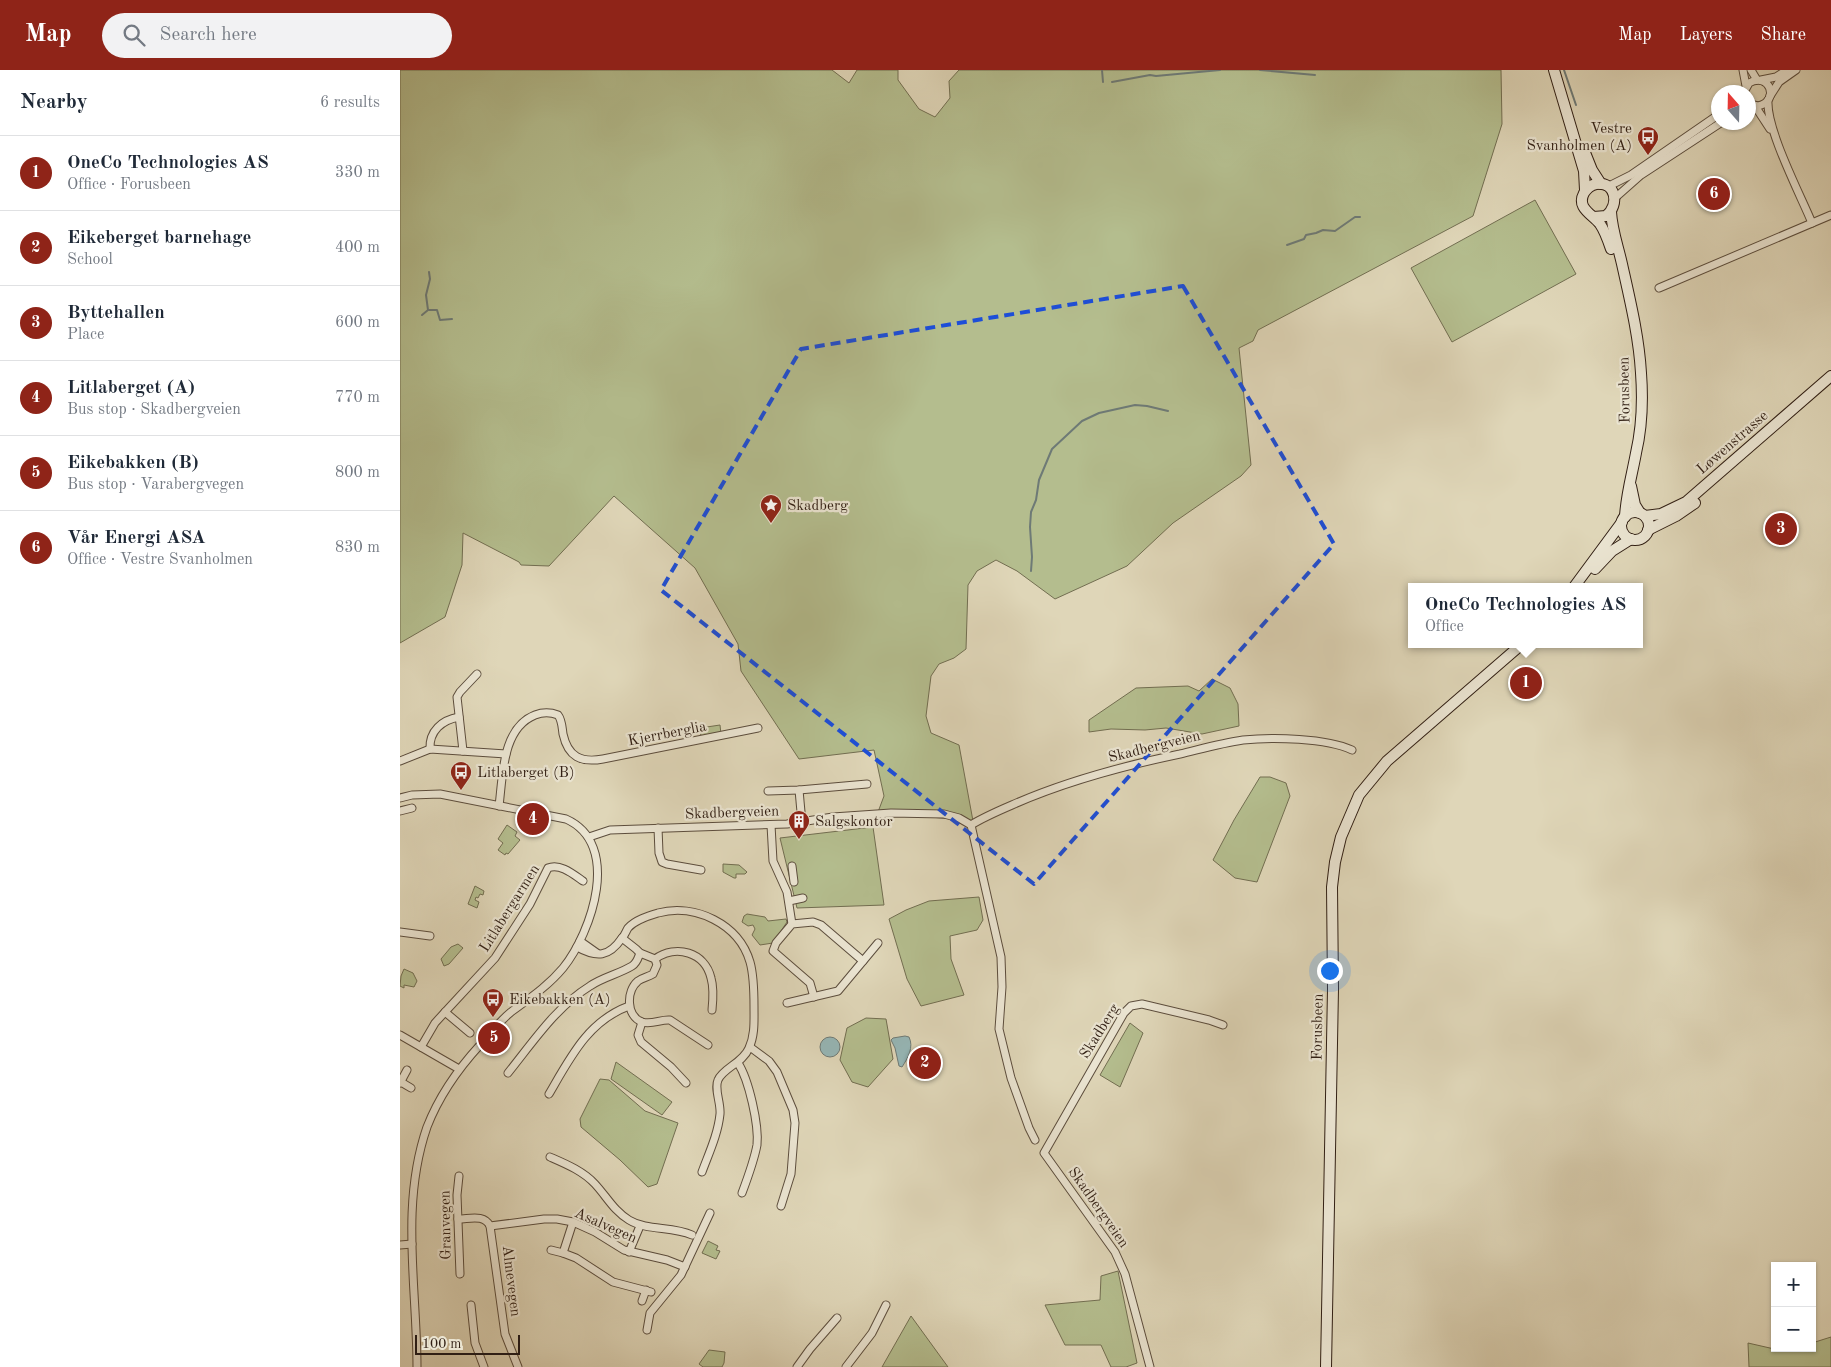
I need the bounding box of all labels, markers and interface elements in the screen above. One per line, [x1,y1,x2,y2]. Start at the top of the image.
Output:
search box [102,13,452,58]
icon: search [120,21,148,49]
text: Map [25,23,72,47]
text: Search here [160,26,257,45]
text: Map [1618,26,1652,44]
text: Layers [1680,26,1732,44]
text: Share [1760,26,1806,44]
north arrow [1711,85,1756,130]
text: Nearby [20,92,88,113]
text: 6 results [320,95,380,111]
place label: Vestre Svanholmen (A) [1526,122,1632,154]
bus stop icon: Vestre Svanholmen (A) [1636,125,1660,156]
text: OneCo Technologies AS [67,154,269,173]
text: 1 [31,165,41,181]
text: 330 m [335,165,380,181]
pin: 6 [1698,175,1730,213]
text: Office · Forusbeen [67,177,191,193]
text: Eikeberget barnehage [67,229,252,248]
text: 2 [31,240,41,256]
text: 400 m [335,240,380,256]
text: School [67,252,113,268]
text: Byttehallen [67,304,165,323]
text: 3 [31,315,41,331]
text: 600 m [335,315,380,331]
text: Place [67,327,104,343]
street label: Forusbeen [1617,356,1634,423]
text: Litlaberget (A) [67,379,195,398]
text: 4 [31,390,41,406]
text: 770 m [335,390,380,406]
text: Bus stop · Skadbergveien [67,402,241,418]
street label: Løwenstrasse [1695,408,1771,478]
text: Eikebakken (B) [67,454,199,473]
text: 5 [31,465,41,481]
text: 800 m [335,465,380,481]
text: Bus stop · Varabergvegen [67,477,244,493]
place icon: Skadberg [759,493,783,524]
place label: Skadberg [787,499,848,514]
pin: 3 [1765,510,1797,548]
text: Vår Energi ASA [67,529,206,548]
text: 6 [31,540,41,556]
text: 830 m [335,540,380,556]
text: Office · Vestre Svanholmen [67,552,253,568]
popup [1408,583,1643,648]
text: OneCo Technologies AS [1425,596,1626,615]
text: Office [1425,619,1464,635]
pin: 1 [1510,664,1542,702]
street label: Kjerrberglia [627,719,708,749]
street label: Skadbergveien [1107,729,1202,766]
bus stop icon: Litlaberget (B) [449,760,473,791]
place label: Litlaberget (B) [477,766,574,781]
pin: 4 [517,800,549,838]
street label: Skadbergveien [685,804,779,823]
building icon: Salgskontor [787,809,811,840]
place label: Salgskontor [815,815,893,830]
street label: Litlabergarmen [477,862,543,955]
your location [1317,958,1343,984]
bus stop icon: Eikebakken (A) [481,987,505,1018]
place label: Eikebakken (A) [509,993,611,1008]
street label: Forusbeen [1310,994,1327,1061]
street label: Skadberg [1078,1002,1123,1062]
pin: 5 [478,1019,510,1057]
pin: 2 [909,1044,941,1082]
street label: Skadbergveien [1065,1165,1131,1251]
street label: Granvegen [438,1190,455,1260]
street label: Asalvegen [572,1206,639,1247]
street label: Almevegen [499,1245,522,1318]
map controls [1771,1262,1816,1352]
button: + [1771,1262,1816,1307]
button: − [1771,1307,1816,1352]
scale bar [415,1332,520,1355]
text: 100 m [422,1337,461,1351]

